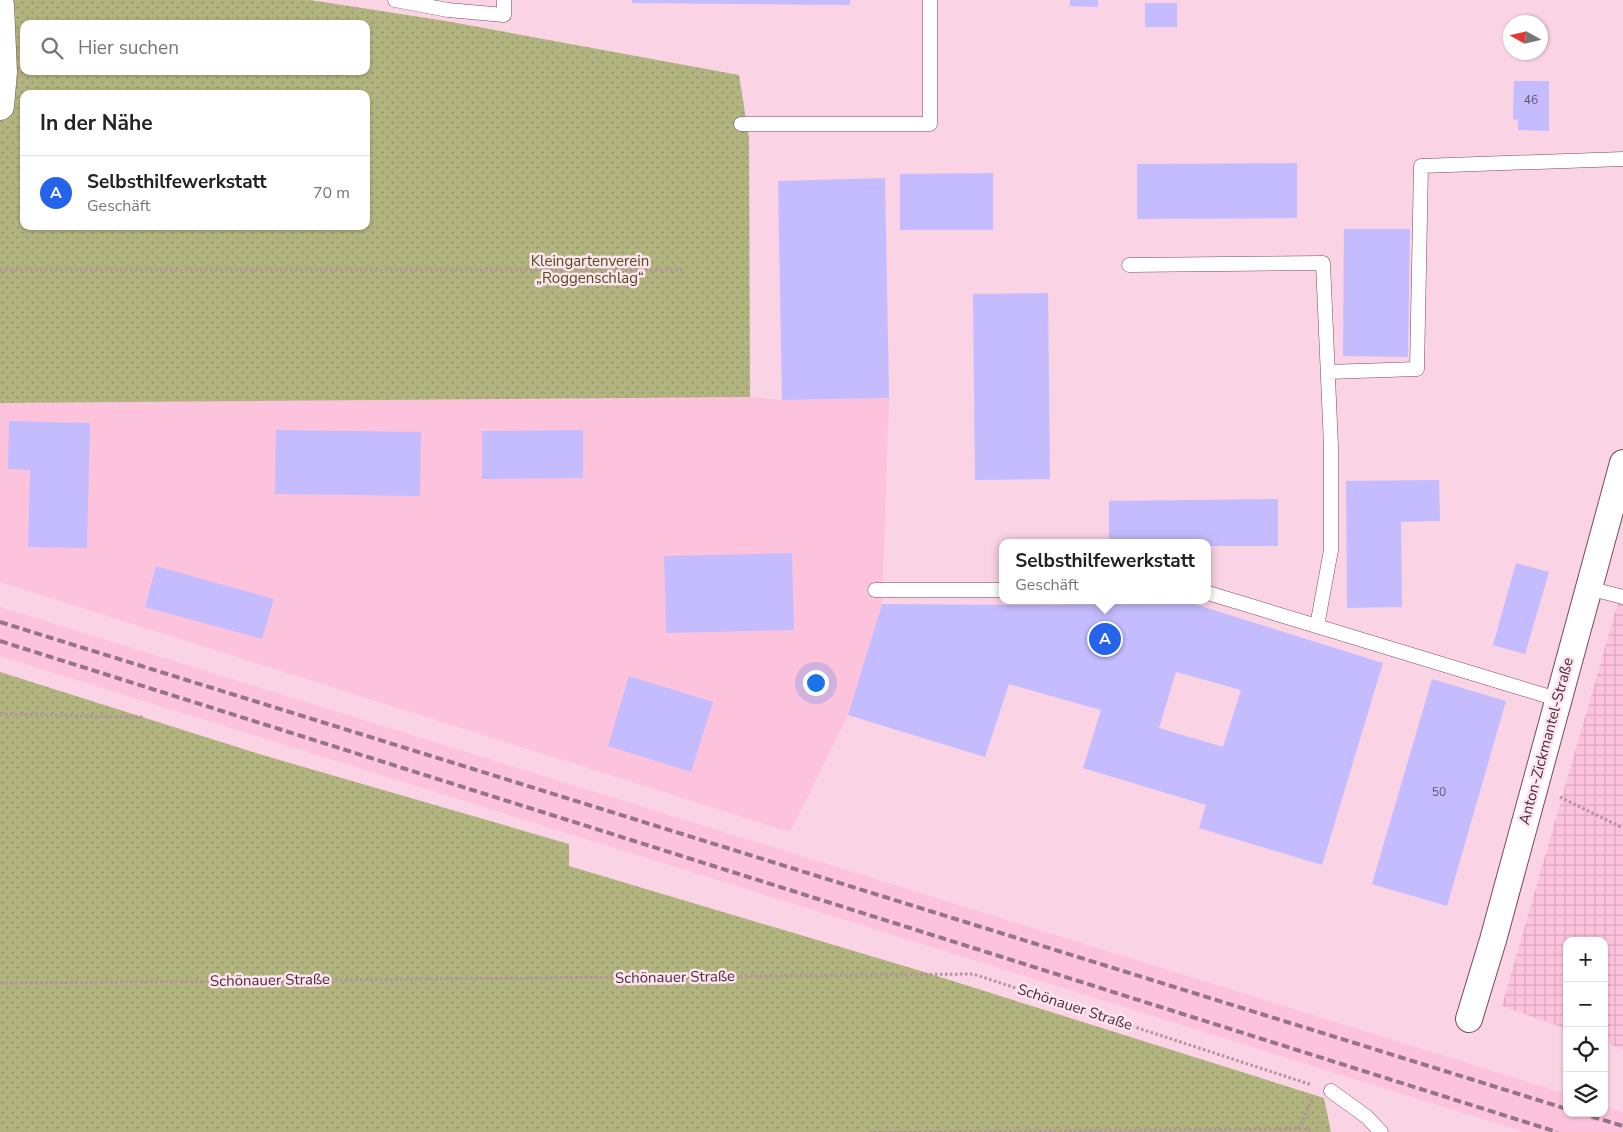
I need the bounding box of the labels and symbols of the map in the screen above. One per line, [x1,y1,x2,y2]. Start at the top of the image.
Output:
north arrow [1503,15,1548,60]
house number: 46 [1524,92,1538,108]
park label: Kleingartenverein „Roggenschlag“ [531,251,649,288]
pin: A [1089,620,1121,658]
street label: Anton-Zickmantel-Straße [1514,655,1578,827]
your location [803,670,829,696]
house number: 50 [1432,784,1446,800]
street label: Schönauer Straße [615,966,735,988]
street label: Schönauer Straße [210,969,330,991]
street label: Schönauer Straße [1015,979,1135,1035]

